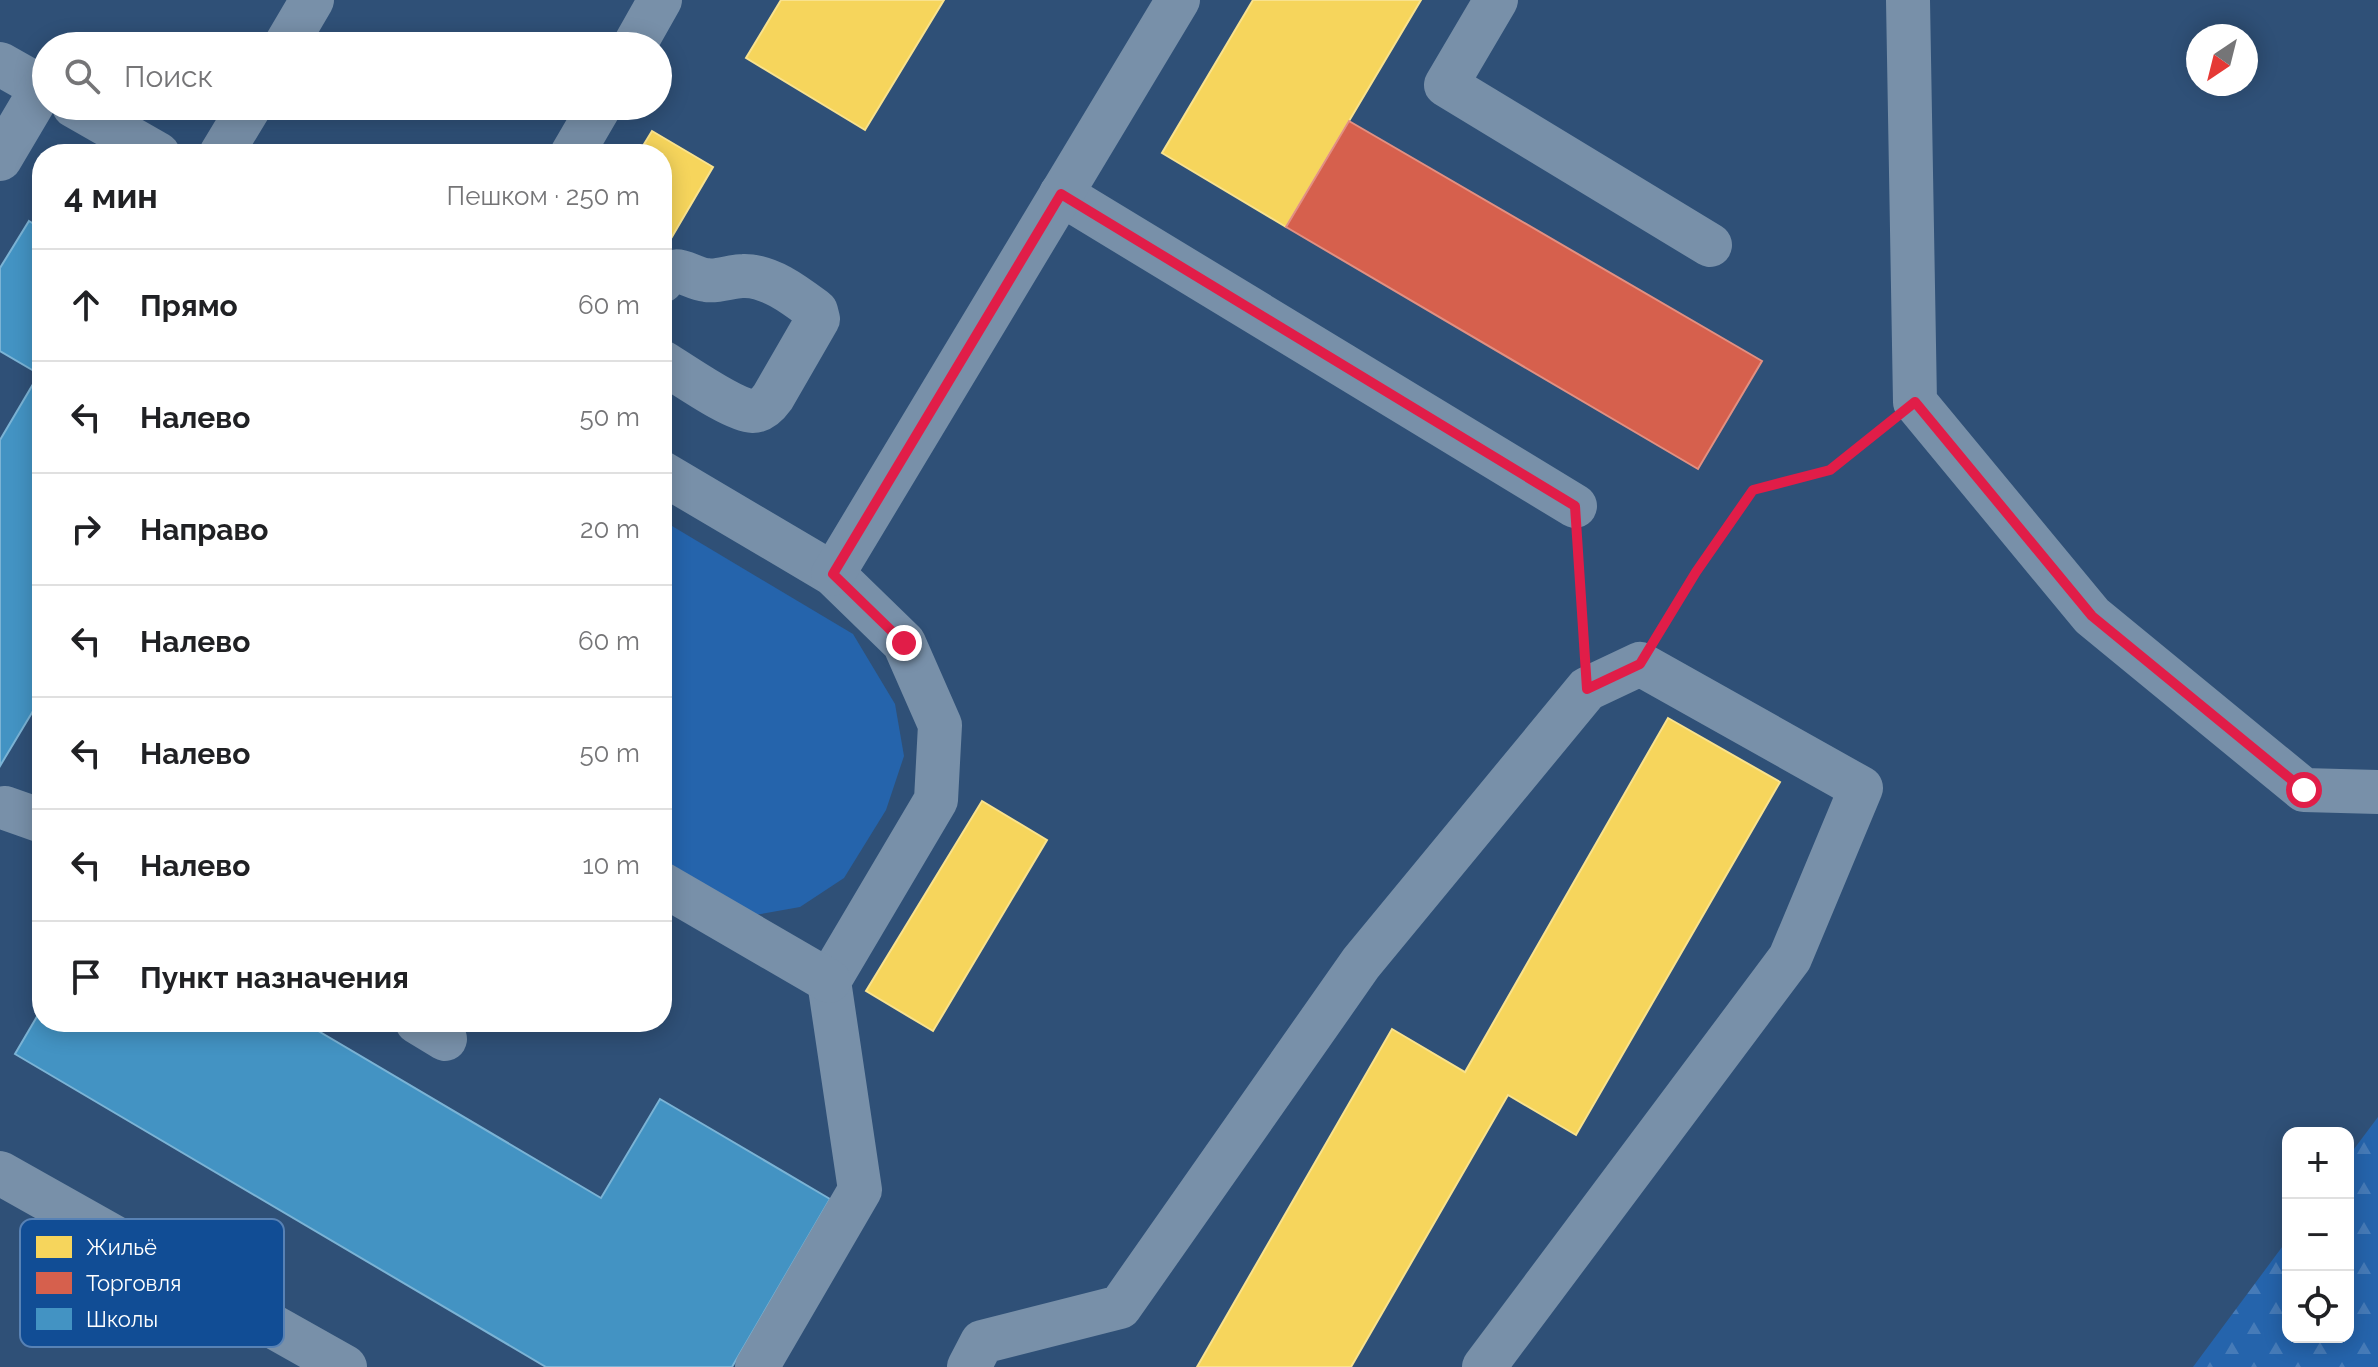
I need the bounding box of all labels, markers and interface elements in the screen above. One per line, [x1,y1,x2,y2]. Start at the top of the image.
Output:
north arrow [2186,24,2258,96]
search box [32,32,672,120]
icon: search [60,54,104,98]
text: Поиск [124,59,213,94]
text: 4 мин [64,176,158,216]
text: Пешком · 250 m [447,181,640,211]
icon: ahead [64,283,108,327]
text: Прямо [140,288,238,323]
text: 60 m [578,290,640,320]
icon: left [64,395,108,439]
text: Налево [140,400,250,435]
text: 50 m [579,402,640,432]
icon: right [64,507,108,551]
text: Направо [140,512,269,547]
text: 20 m [580,514,640,544]
icon: left [64,619,108,663]
text: Налево [140,624,250,659]
route end [886,625,922,661]
text: 60 m [578,626,640,656]
icon: left [64,731,108,775]
text: Налево [140,736,250,771]
text: 50 m [579,738,640,768]
route start [2286,772,2322,808]
icon: left [64,843,108,887]
text: Налево [140,848,250,883]
text: 10 m [582,850,640,880]
icon: arrive [64,955,108,999]
text: Пункт назначения [140,960,409,995]
map controls [2282,1127,2354,1343]
button: + [2282,1127,2354,1199]
button: − [2282,1199,2354,1271]
legend [20,1219,284,1347]
text: Жильё [86,1234,157,1260]
text: Торговля [86,1270,181,1296]
button: locate [2282,1271,2354,1343]
text: Школы [86,1306,158,1332]

